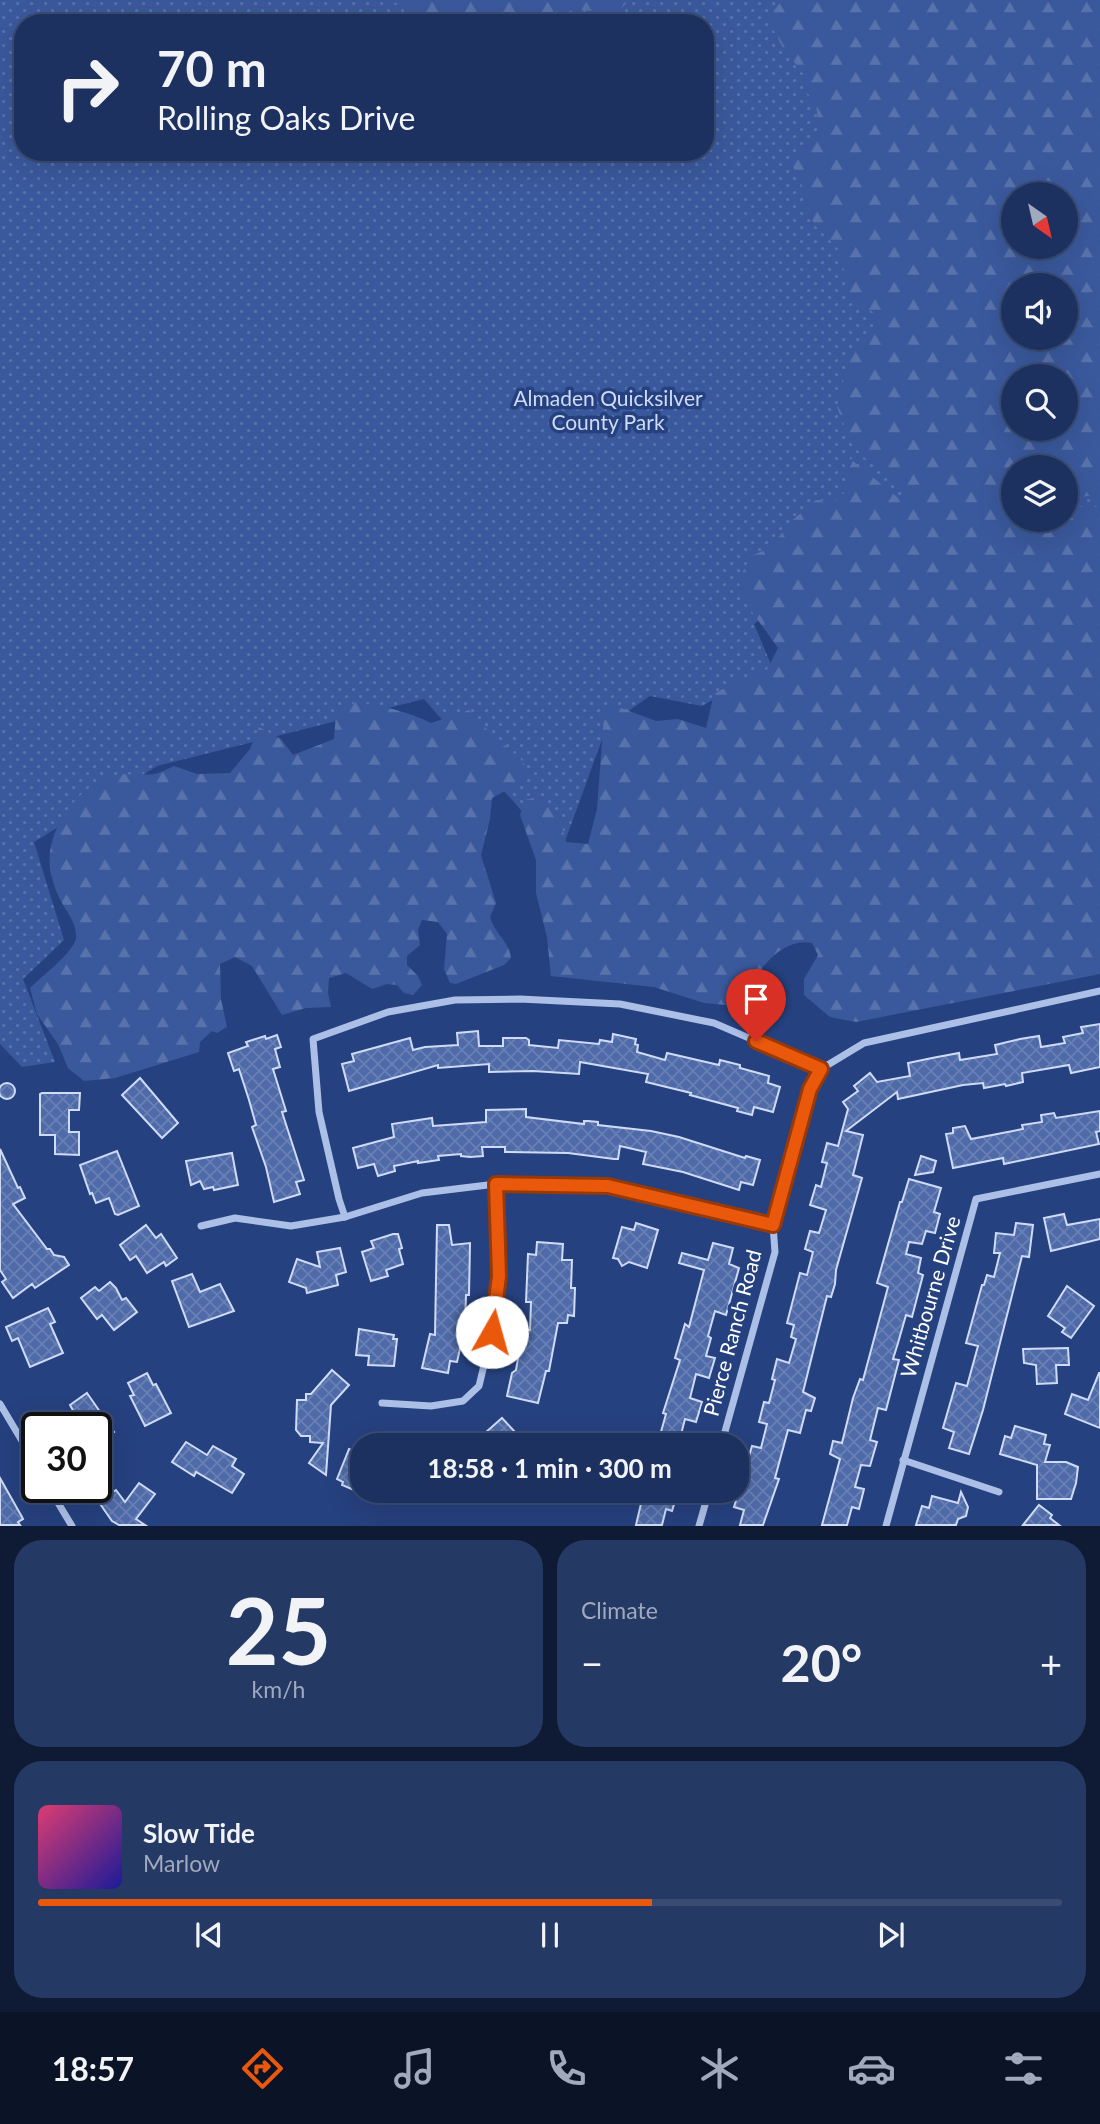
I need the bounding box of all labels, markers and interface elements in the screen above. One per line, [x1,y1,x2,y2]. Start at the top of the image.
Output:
text: 70 m [157,39,267,97]
icon: right [42,42,133,133]
text: Rolling Oaks Drive [157,98,415,137]
north arrow [1001,182,1078,259]
map controls [1001,182,1078,532]
button: sound [1001,273,1078,350]
button: search [1001,364,1078,441]
park label: Almaden Quicksilver County Park [513,385,703,434]
button: layers [1001,455,1078,532]
pin [726,969,786,1041]
icon: arrive [737,980,775,1018]
street label: Whitbourne Drive [894,1213,965,1380]
street label: Pierce Ranch Road [697,1247,766,1418]
position arrow [455,1295,529,1369]
speed limit sign: 30 [21,1412,112,1503]
text: 18:58 · 1 min · 300 m [427,1452,672,1484]
text: 25 [226,1575,331,1684]
text: Climate [581,1596,658,1624]
text: 20° [781,1631,862,1693]
text: − [581,1640,603,1686]
text: + [1040,1640,1062,1686]
text: km/h [252,1675,305,1703]
text: Slow Tide [143,1817,255,1849]
text: Marlow [143,1849,220,1877]
icon: previous [190,1916,228,1954]
icon: pause [531,1916,569,1954]
icon: next [872,1916,910,1954]
icon: directions [238,2044,287,2093]
icon: music [390,2044,439,2093]
icon: phone [542,2044,591,2093]
icon: climate [695,2044,744,2093]
icon: car [847,2044,896,2093]
icon: filters [999,2044,1048,2093]
text: 18:57 [52,2049,134,2088]

